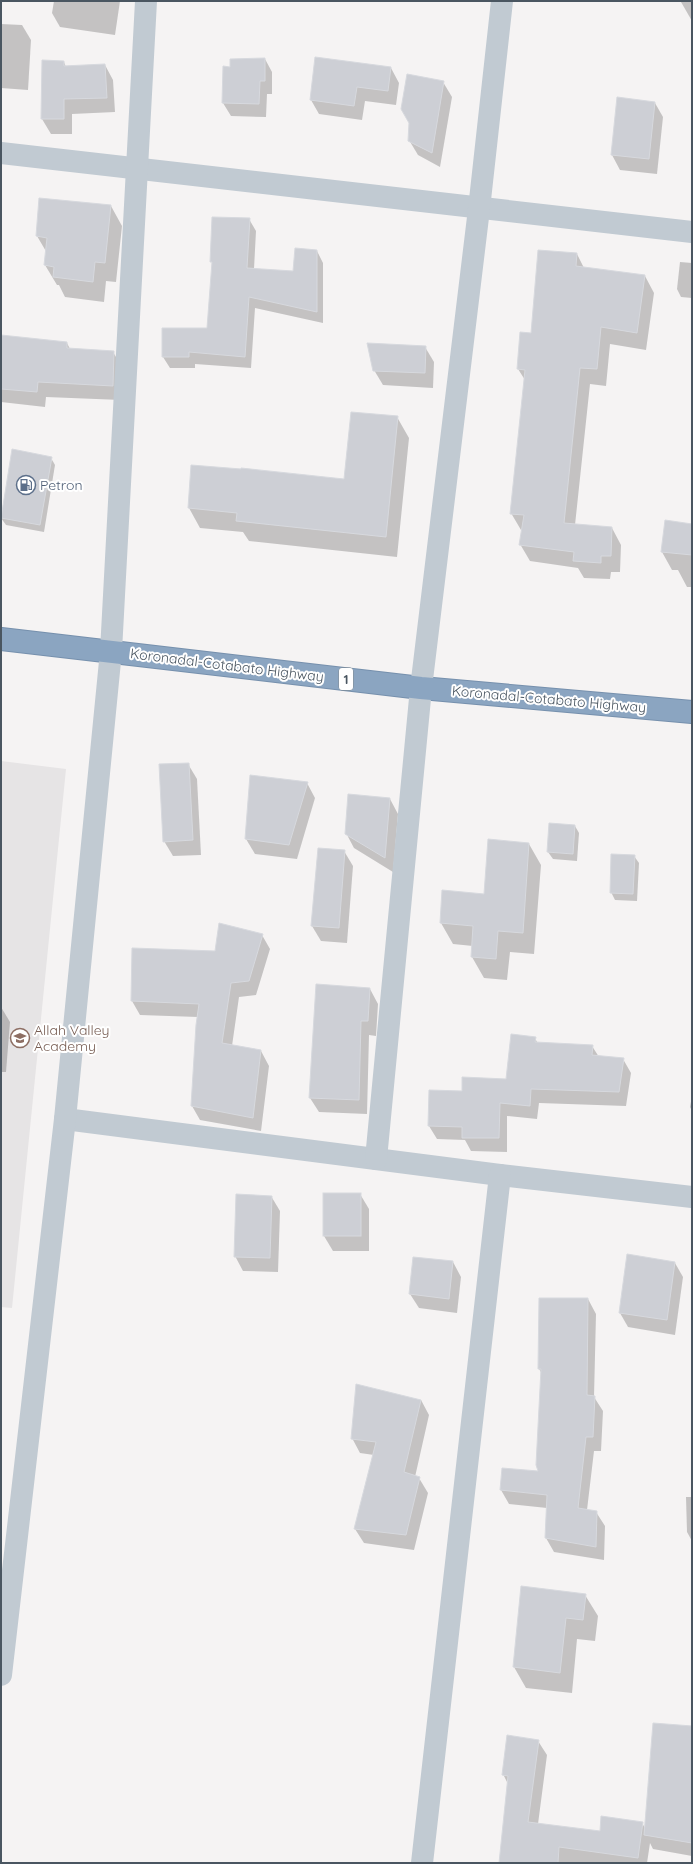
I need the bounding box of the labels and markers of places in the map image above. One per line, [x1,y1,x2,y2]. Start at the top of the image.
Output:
fuel station icon: Petron [15,474,37,496]
place label: Petron [40,476,83,494]
place label: Allah Valley Academy [34,1021,109,1055]
school or university icon: Allah Valley Academy [9,1027,31,1049]

